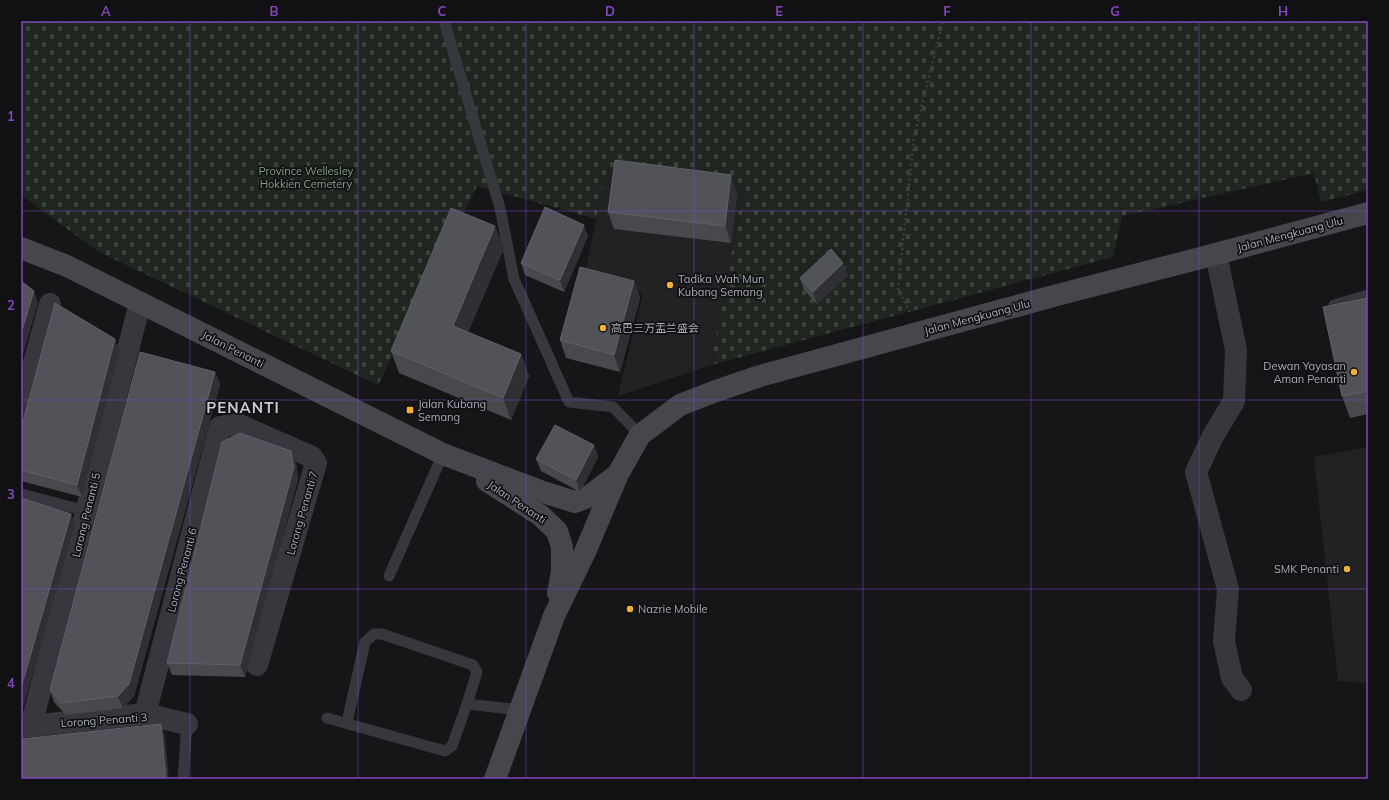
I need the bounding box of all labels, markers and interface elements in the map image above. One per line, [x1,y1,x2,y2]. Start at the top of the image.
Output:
text: A [101,3,111,19]
text: B [270,3,279,19]
text: C [438,3,447,19]
text: D [605,3,615,19]
text: E [775,3,783,19]
text: F [943,3,951,19]
text: G [1110,3,1120,19]
text: H [1278,3,1288,19]
text: 1 [7,108,15,124]
park label: Province Wellesley Hokkien Cemetery [259,164,354,191]
street label: Jalan Mengkuang Ulu [1236,213,1344,255]
place label: Tadika Wah Mun Kubang Semang [678,272,764,299]
marker: Tadika Wah Mun Kubang Semang [665,280,675,290]
street label: Jalan Mengkuang Ulu [923,296,1031,338]
text: 2 [7,297,15,313]
place label: 高巴三万盂兰盛会 [611,321,699,335]
marker: 高巴三万盂兰盛会 [598,323,608,333]
street label: Jalan Penanti [200,327,266,371]
place label: Dewan Yayasan Aman Penanti [1263,359,1346,386]
marker: Dewan Yayasan Aman Penanti [1349,367,1359,377]
place label: Jalan Kubang Semang [418,397,486,424]
district label: PENANTI [206,398,280,417]
marker: Jalan Kubang Semang [405,405,415,415]
street label: Lorong Penanti 7 [283,469,321,557]
street label: Lorong Penanti 5 [69,471,103,559]
street label: Jalan Penanti [485,477,549,527]
text: 3 [7,486,15,502]
street label: Lorong Penanti 6 [164,526,200,614]
place label: SMK Penanti [1274,562,1339,576]
marker: SMK Penanti [1342,564,1352,574]
place label: Nazrie Mobile [638,602,708,616]
marker: Nazrie Mobile [625,604,635,614]
text: 4 [7,675,15,691]
street label: Lorong Penanti 3 [60,710,148,730]

